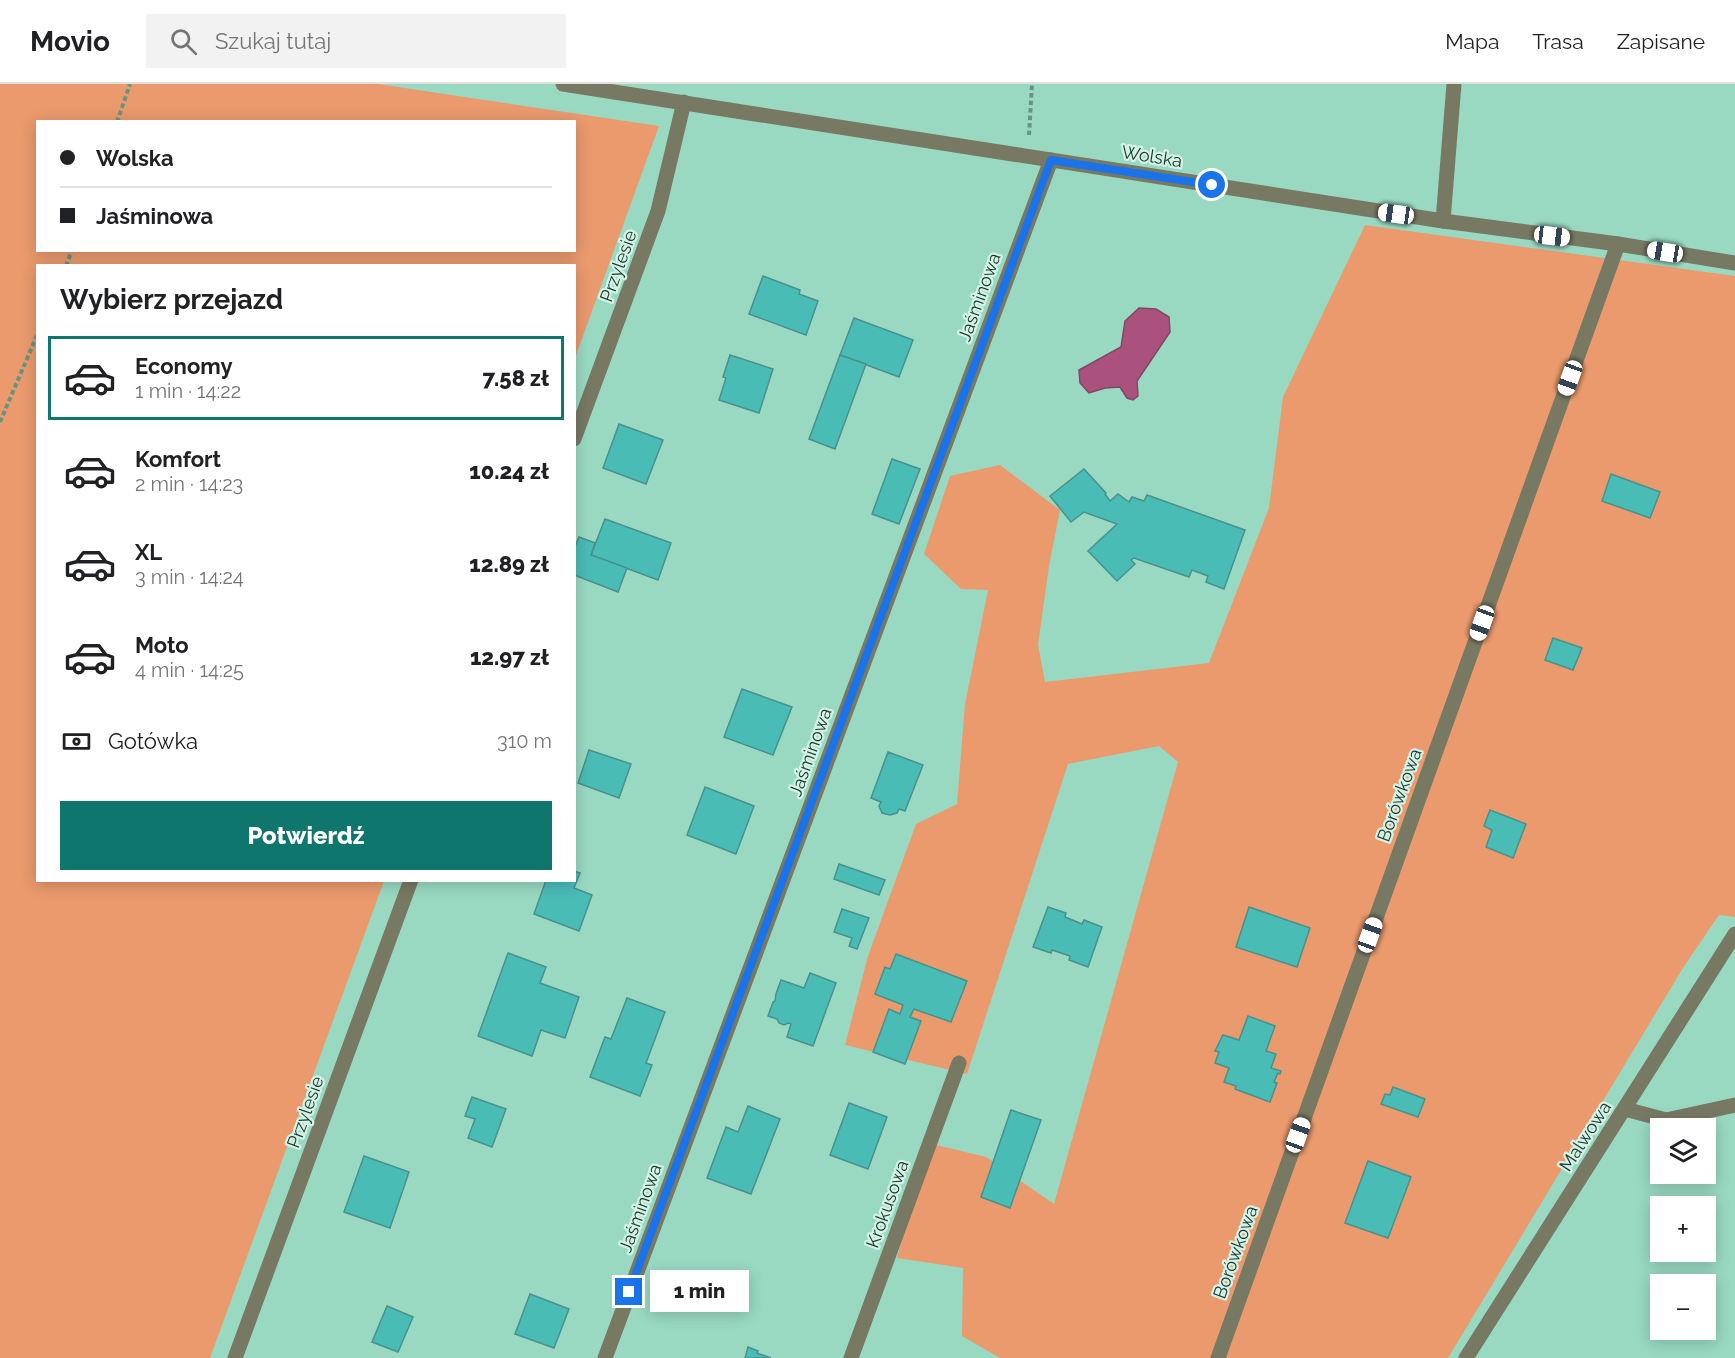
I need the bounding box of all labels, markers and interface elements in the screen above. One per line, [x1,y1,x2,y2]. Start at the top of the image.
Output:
search box [146,14,566,68]
text: Movio [30,25,110,58]
icon: search [167,25,200,58]
text: Szukaj tutaj [215,28,331,54]
text: Mapa [1445,29,1499,54]
text: Trasa [1532,29,1584,54]
text: Zapisane [1617,29,1705,54]
street label: Wolska [1120,141,1184,171]
text: Wolska [96,145,174,171]
route start [1198,171,1225,198]
text: Jaśminowa [96,203,213,229]
car [1377,203,1415,225]
car [1533,225,1571,247]
street label: Przylesie [595,227,641,305]
car [1646,240,1684,264]
street label: Jaśminowa [953,250,1005,344]
text: Wybierz przejazd [60,284,283,315]
icon: car [63,351,117,405]
text: Economy [135,353,233,379]
car [1555,358,1585,398]
text: 7.58 zł [483,365,549,391]
text: 1 min · 14:22 [135,379,241,403]
icon: car [63,444,117,498]
text: Komfort [135,446,221,472]
text: 10.24 zł [469,458,549,484]
text: 2 min · 14:23 [135,472,243,496]
icon: car [63,537,117,591]
text: XL [135,539,162,565]
text: 12.89 zł [469,551,549,577]
text: 3 min · 14:24 [135,565,244,589]
car [1467,603,1497,643]
icon: car [63,630,117,684]
text: Moto [135,632,189,658]
text: 12.97 zł [470,644,549,670]
text: 4 min · 14:25 [135,658,244,682]
street label: Jaśminowa [784,705,836,799]
icon: cash [60,725,93,758]
text: Gotówka [108,728,198,754]
text: 310 m [497,729,552,753]
street label: Borówkowa [1372,746,1426,844]
button: Potwierdź [60,801,552,870]
car [1355,915,1385,955]
street label: Przylesie [282,1073,328,1151]
street label: Malwowa [1555,1097,1615,1175]
car [1283,1115,1313,1155]
map controls [1650,1118,1716,1340]
button: layers [1650,1118,1716,1184]
street label: Krokusowa [861,1157,913,1251]
street label: Jaśminowa [614,1161,666,1255]
button: + [1650,1196,1716,1262]
street label: Borówkowa [1208,1203,1262,1301]
callout: 1 min [650,1271,749,1313]
button: − [1650,1274,1716,1340]
route end [615,1278,642,1305]
text: 1 min [674,1279,725,1303]

